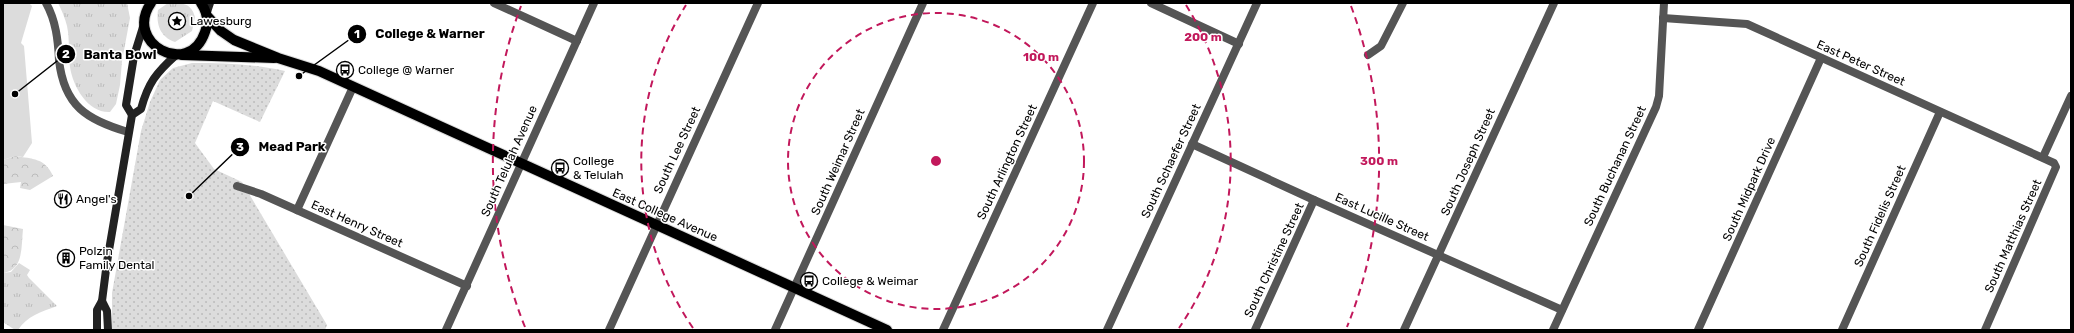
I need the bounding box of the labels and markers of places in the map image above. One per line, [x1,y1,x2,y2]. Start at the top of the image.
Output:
place icon: Lawesburg [167,11,187,31]
place label: Lawesburg [190,14,252,28]
callout: College & Warner [347,21,493,46]
callout: Banta Bowl [56,42,165,67]
bus stop icon: College @ Warner [335,60,355,80]
place label: College @ Warner [358,63,455,77]
callout: Mead Park [230,134,333,159]
place label: College & Telulah [573,154,623,182]
centre of rings [929,154,943,168]
bus stop icon: College & Telulah [550,158,570,178]
restaurant icon: Angel's [53,189,73,209]
place label: Angel's [76,192,117,206]
place label: Polzin Family Dental [79,244,155,272]
building icon: Polzin Family Dental [56,248,76,268]
bus stop icon: College & Weimar [799,271,819,291]
place label: College & Weimar [822,274,919,288]

